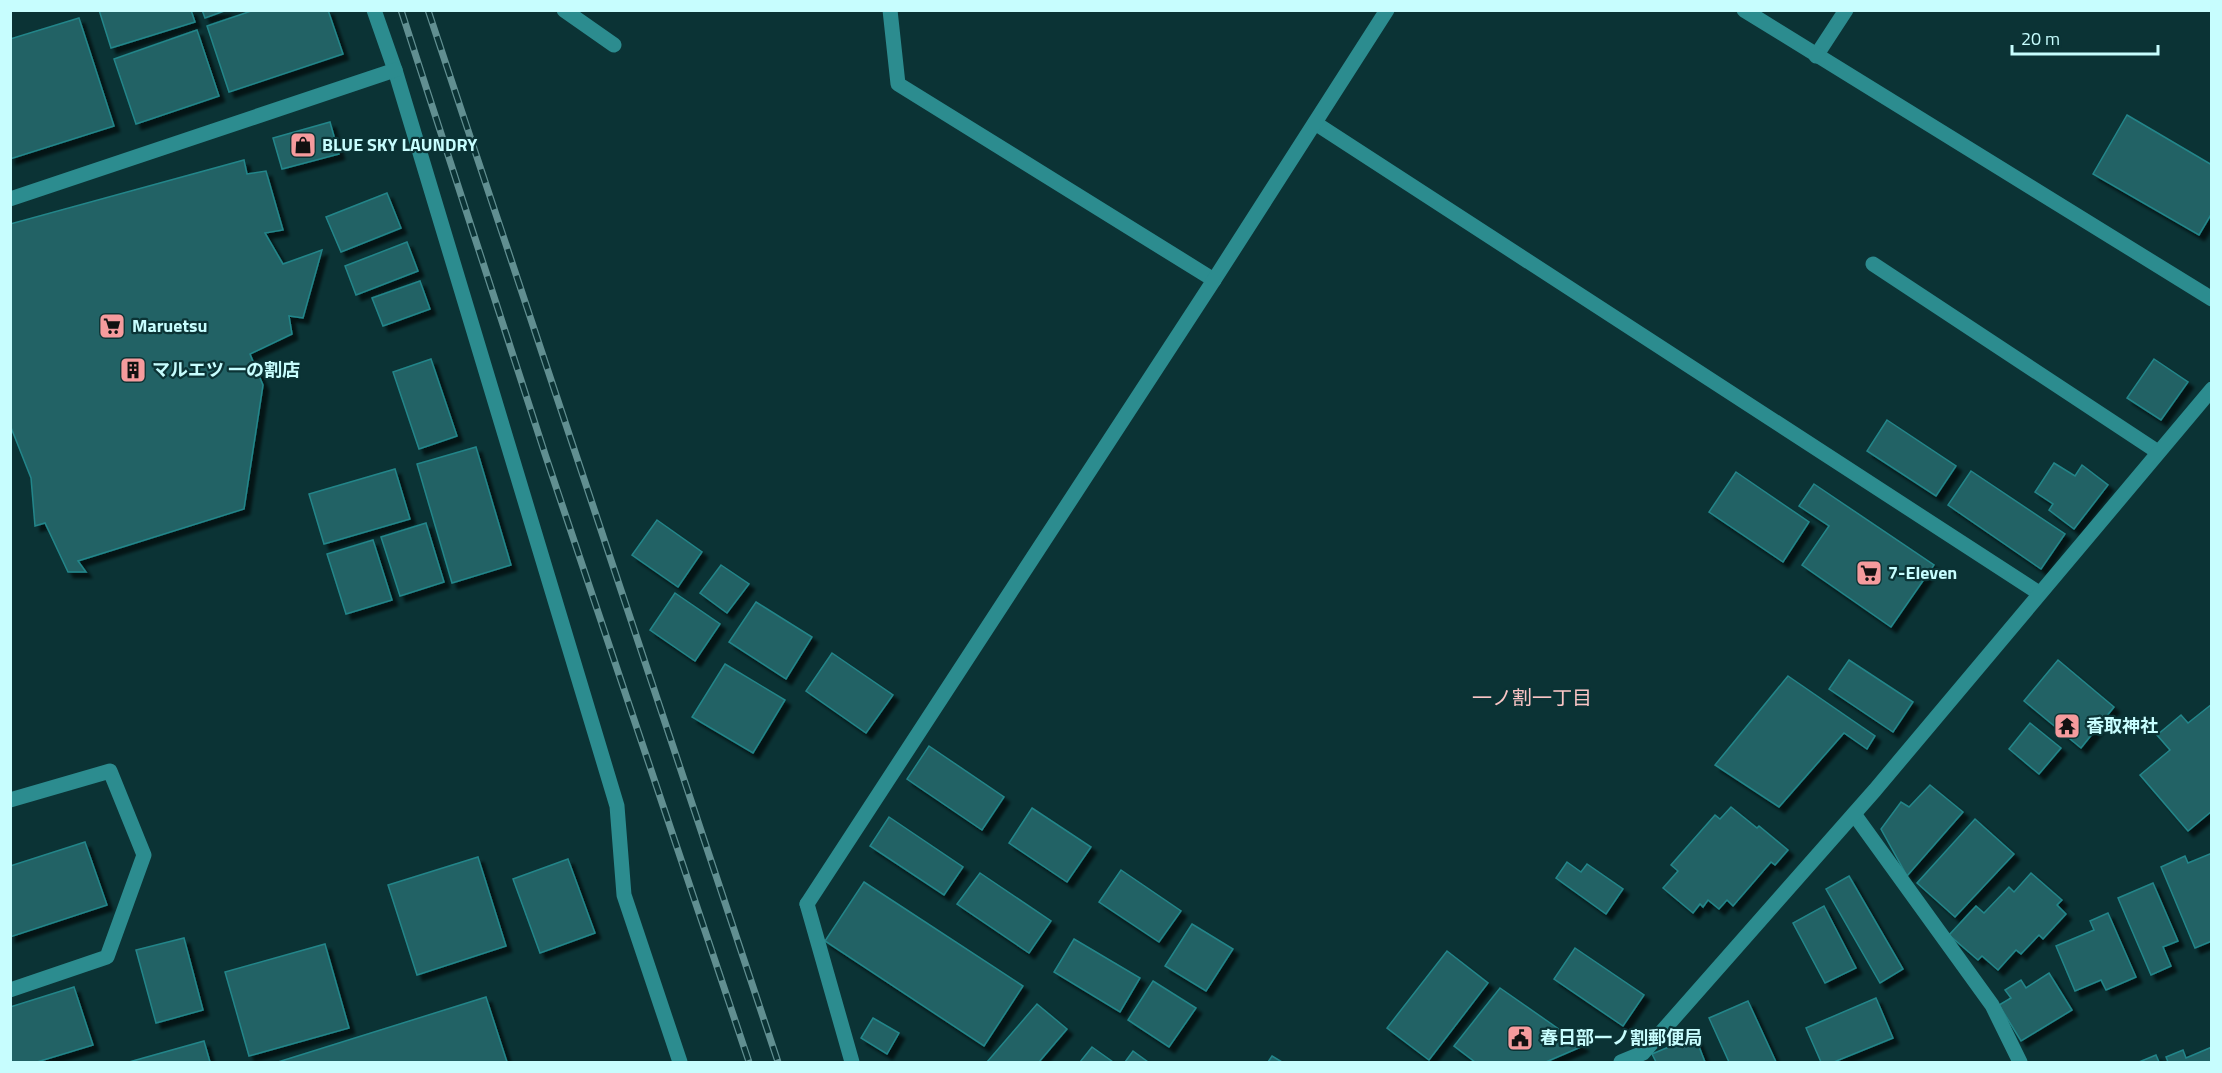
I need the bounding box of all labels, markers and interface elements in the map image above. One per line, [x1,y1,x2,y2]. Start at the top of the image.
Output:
scale bar [2012,18,2158,56]
text: 20 m [2021,25,2060,52]
shop icon: BLUE SKY LAUNDRY [288,130,318,160]
place label: BLUE SKY LAUNDRY [322,131,478,158]
supermarket icon: Maruetsu [97,311,127,341]
place label: Maruetsu [132,312,207,339]
building icon: マルエツ 一の割店 [118,355,148,385]
place label: マルエツ 一の割店 [152,356,300,383]
supermarket icon: 7-Eleven [1854,558,1884,588]
place label: 7-Eleven [1888,559,1957,586]
district label: 一ノ割一丁目 [1472,682,1592,713]
temple icon: 香取神社 [2052,711,2082,741]
place label: 香取神社 [2086,712,2158,739]
public building icon: 春日部一ノ割郵便局 [1505,1023,1535,1053]
place label: 春日部一ノ割郵便局 [1540,1024,1702,1051]

